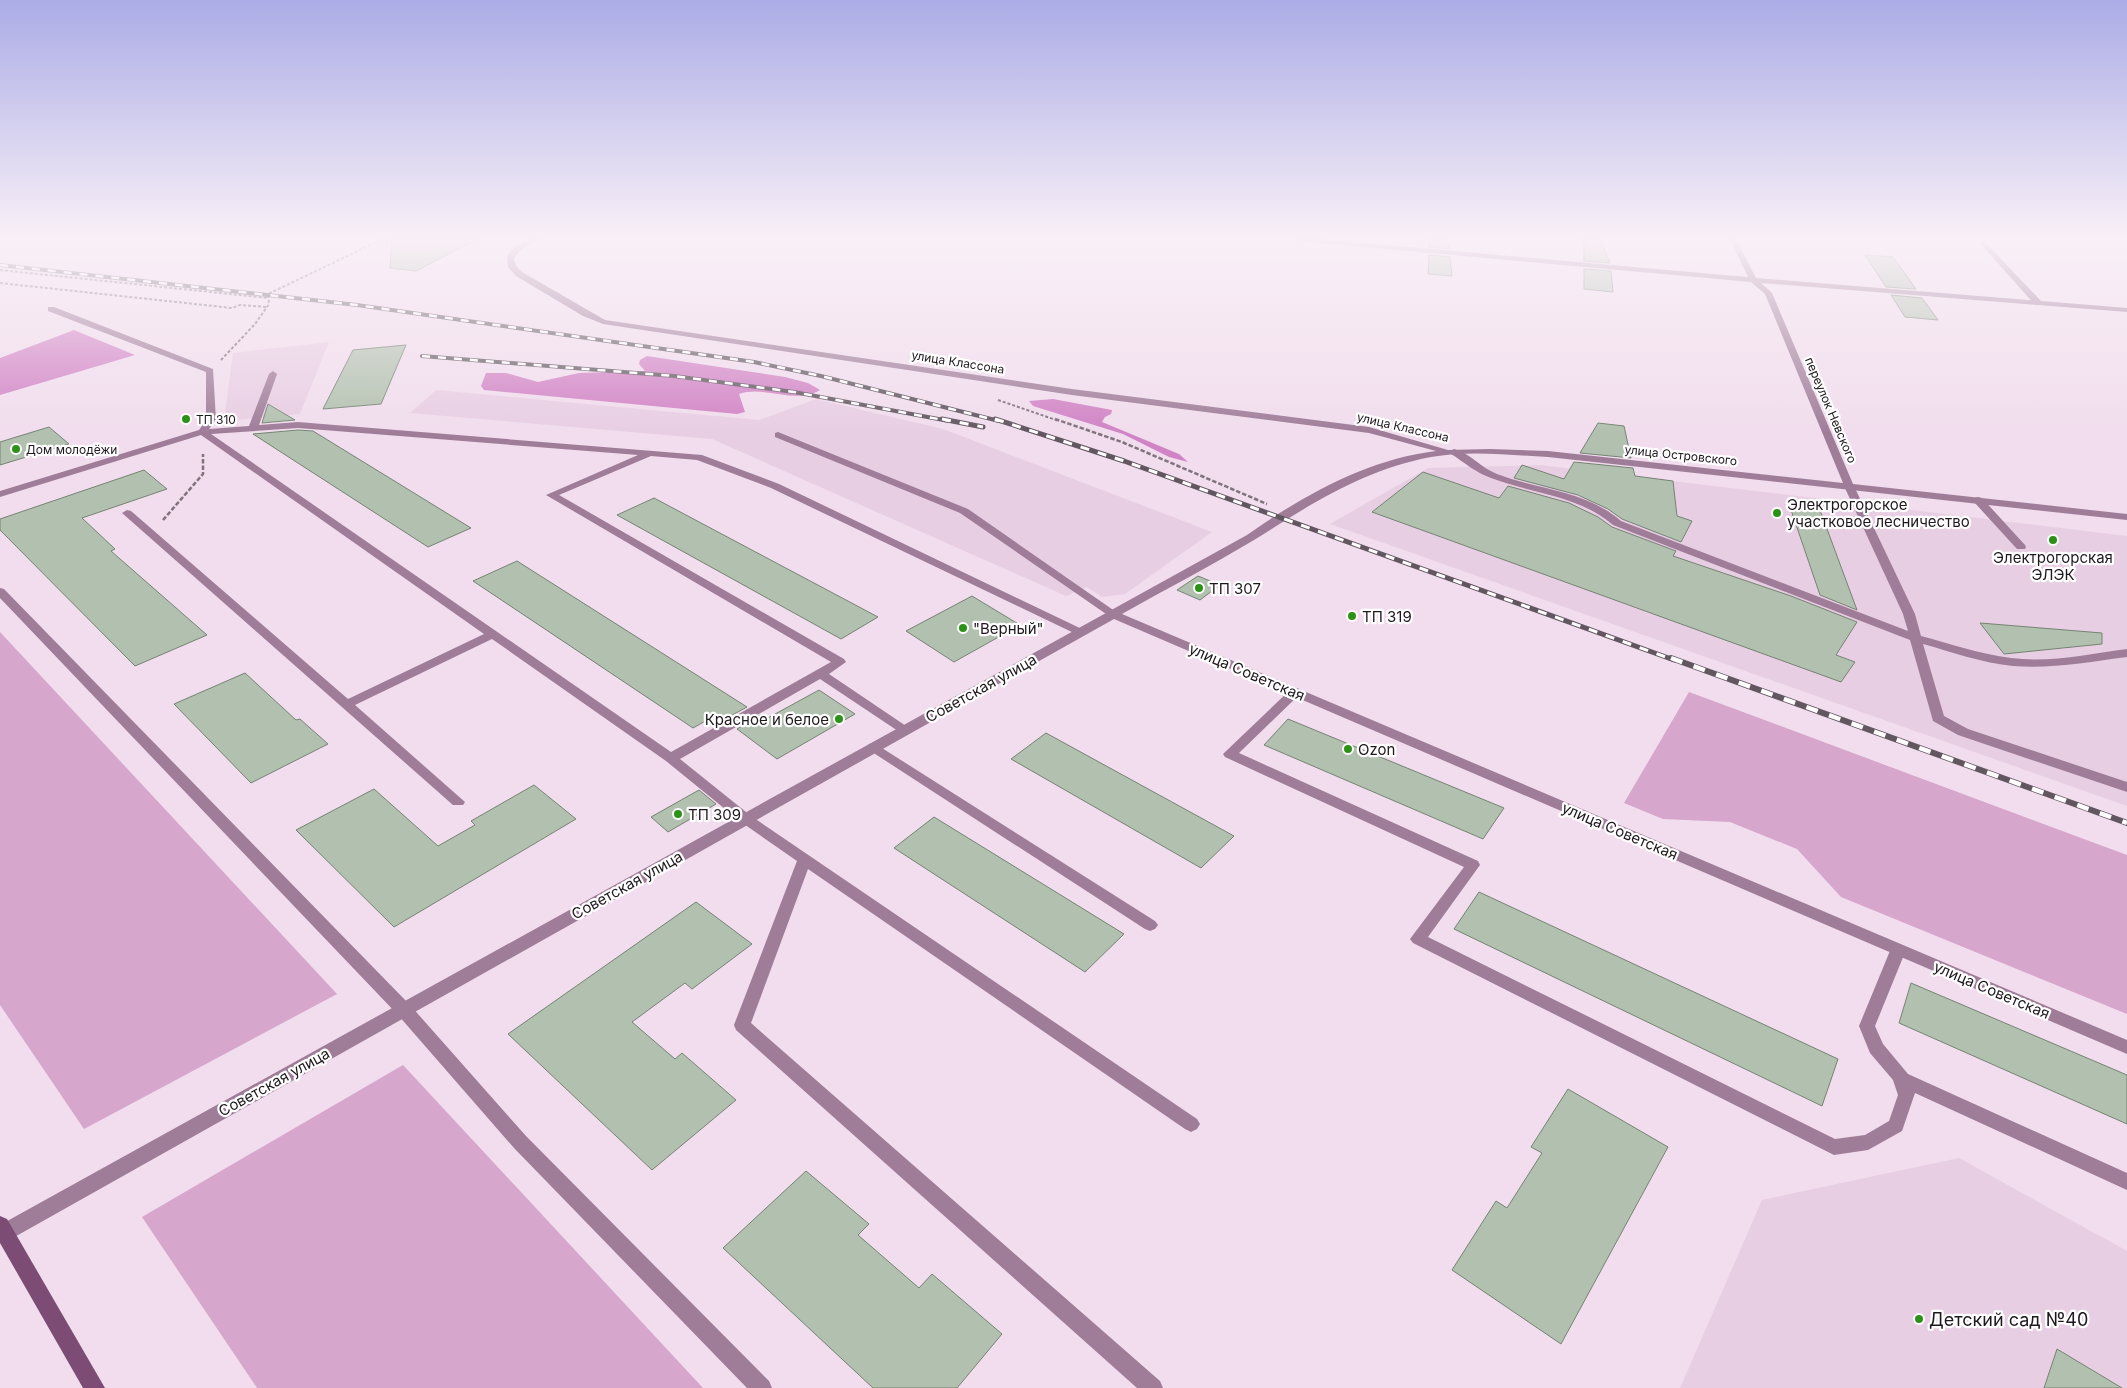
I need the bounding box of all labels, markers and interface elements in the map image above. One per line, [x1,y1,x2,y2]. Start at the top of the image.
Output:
street label: улица Классона [910,347,1006,377]
street label: переулок Невского [1802,355,1860,465]
street label: улица Классона [1356,409,1450,445]
place label: ТП 310 [196,412,236,427]
marker: ТП 310 [180,413,192,425]
place label: Дом молодёжи [26,442,117,457]
street label: улица Островского [1624,442,1738,468]
marker: Дом молодёжи [10,443,22,455]
place label: Электрогорское участковое лесничество [1787,495,1970,531]
marker: Электрогорское участковое лесничество [1771,507,1783,519]
marker: Электрогорская ЭЛЭК [2047,534,2059,546]
place label: Электрогорская ЭЛЭК [1993,548,2113,584]
place label: ТП 307 [1209,579,1261,598]
marker: ТП 307 [1193,582,1205,594]
place label: ТП 319 [1362,607,1412,626]
marker: ТП 319 [1346,610,1358,622]
place label: "Верный" [973,619,1044,638]
marker: "Верный" [957,622,969,634]
street label: улица Советская [1186,639,1308,705]
street label: Советская улица [922,650,1040,726]
place label: Красное и белое [705,710,829,729]
marker: Красное и белое [833,713,845,725]
place label: Ozon [1358,740,1395,759]
marker: Ozon [1342,743,1354,755]
street label: улица Советская [1559,798,1681,864]
place label: ТП 309 [688,805,741,824]
marker: ТП 309 [672,808,684,820]
street label: Советская улица [568,847,686,923]
street label: улица Советская [1931,957,2053,1023]
street label: Советская улица [215,1044,333,1120]
place label: Детский сад №40 [1929,1309,2088,1330]
marker: Детский сад №40 [1913,1313,1925,1325]

